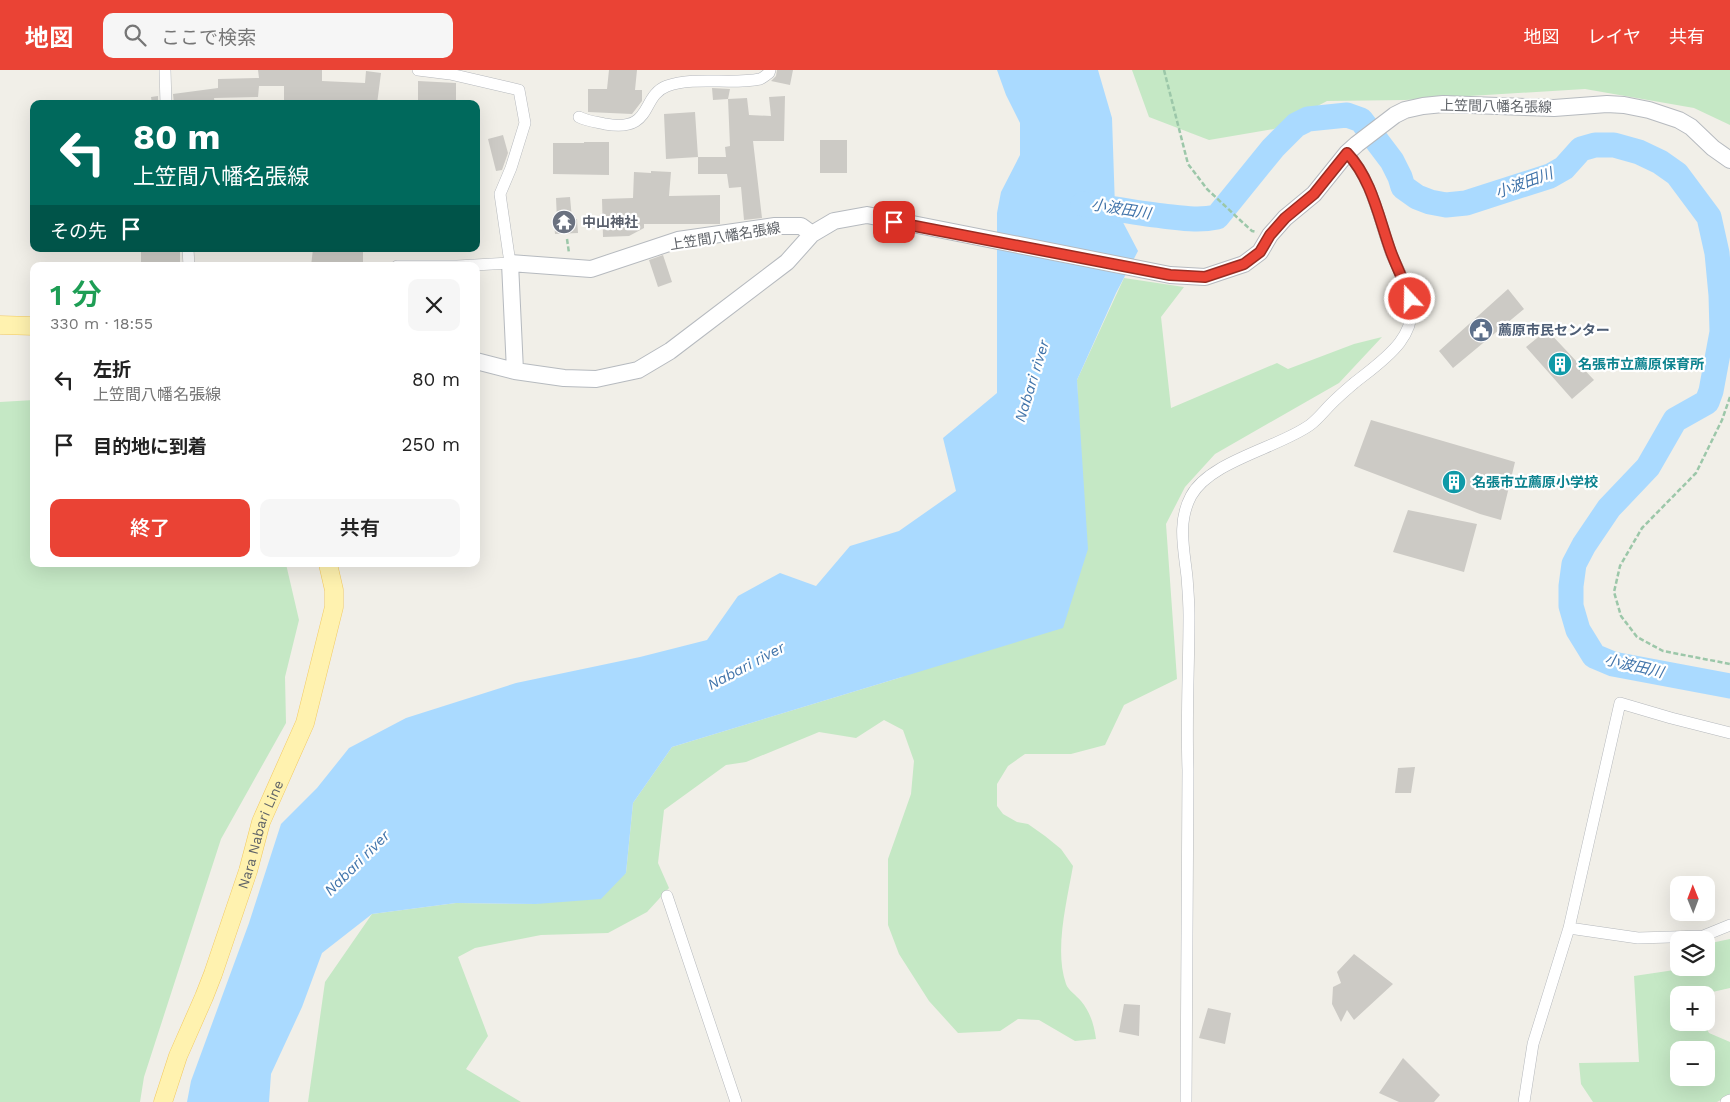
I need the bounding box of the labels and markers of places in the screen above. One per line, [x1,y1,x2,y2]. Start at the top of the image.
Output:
pin [873,201,915,243]
temple icon: 中山神社 [551,209,577,235]
place label: 中山神社 [582,214,638,230]
public building icon: 薦原市民センター [1468,317,1494,343]
place label: 薦原市民センター [1498,322,1610,338]
building icon: 名張市立薦原保育所 [1547,351,1573,377]
place label: 名張市立薦原保育所 [1578,356,1704,372]
building icon: 名張市立薦原小学校 [1441,469,1467,495]
place label: 名張市立薦原小学校 [1472,474,1598,490]

